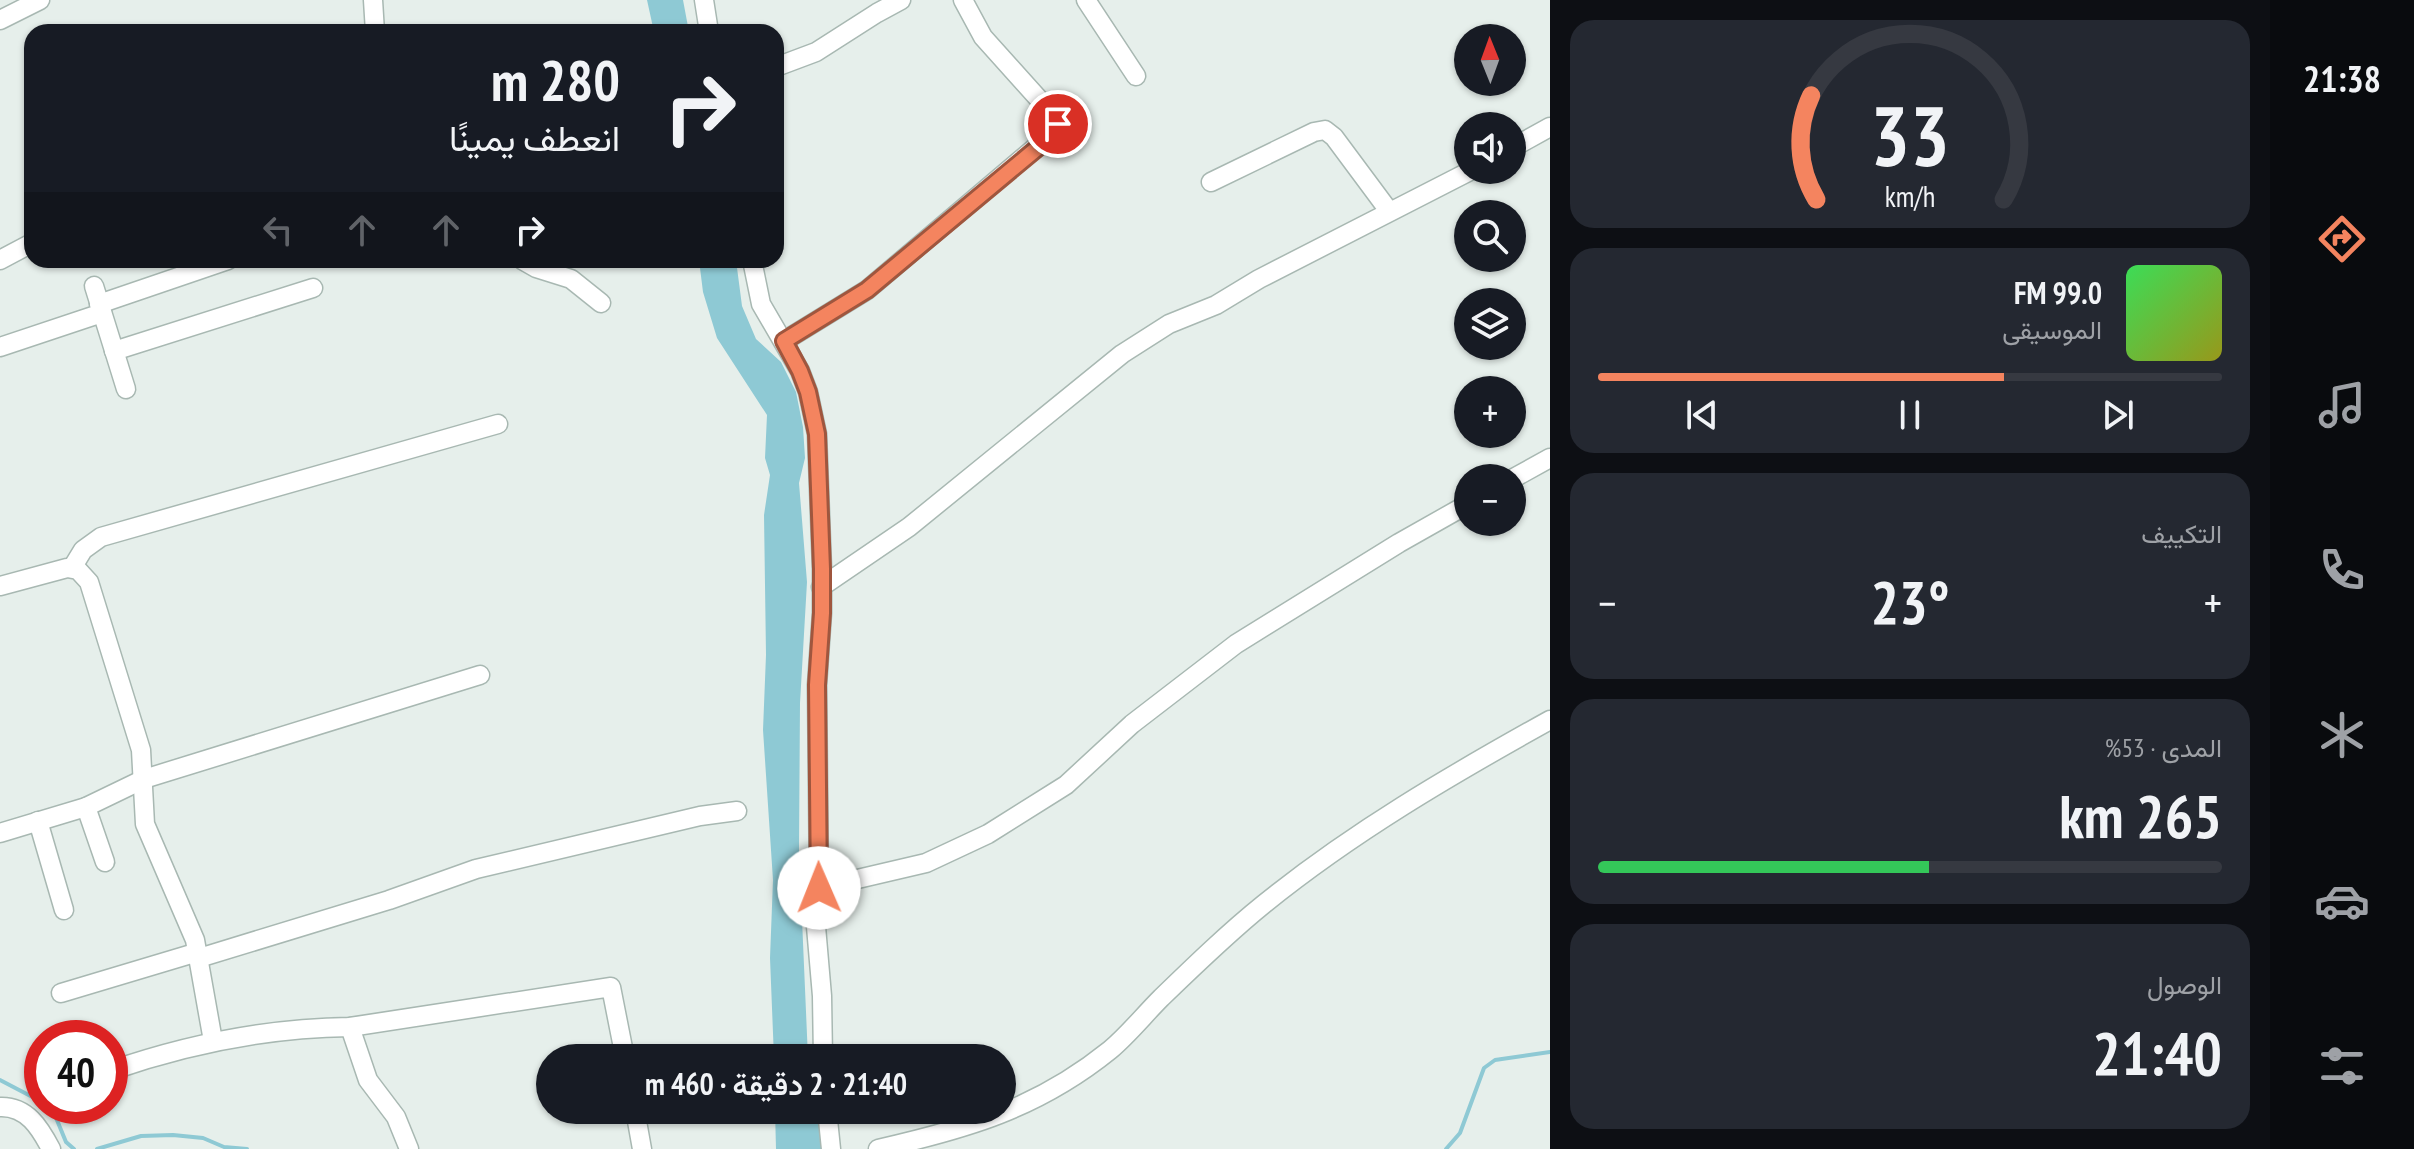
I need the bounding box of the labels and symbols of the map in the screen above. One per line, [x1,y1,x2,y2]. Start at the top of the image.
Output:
north arrow [1454,24,1526,96]
pin [1024,90,1092,158]
position arrow [777,846,861,930]
speed limit sign: 40 [24,1020,128,1124]

